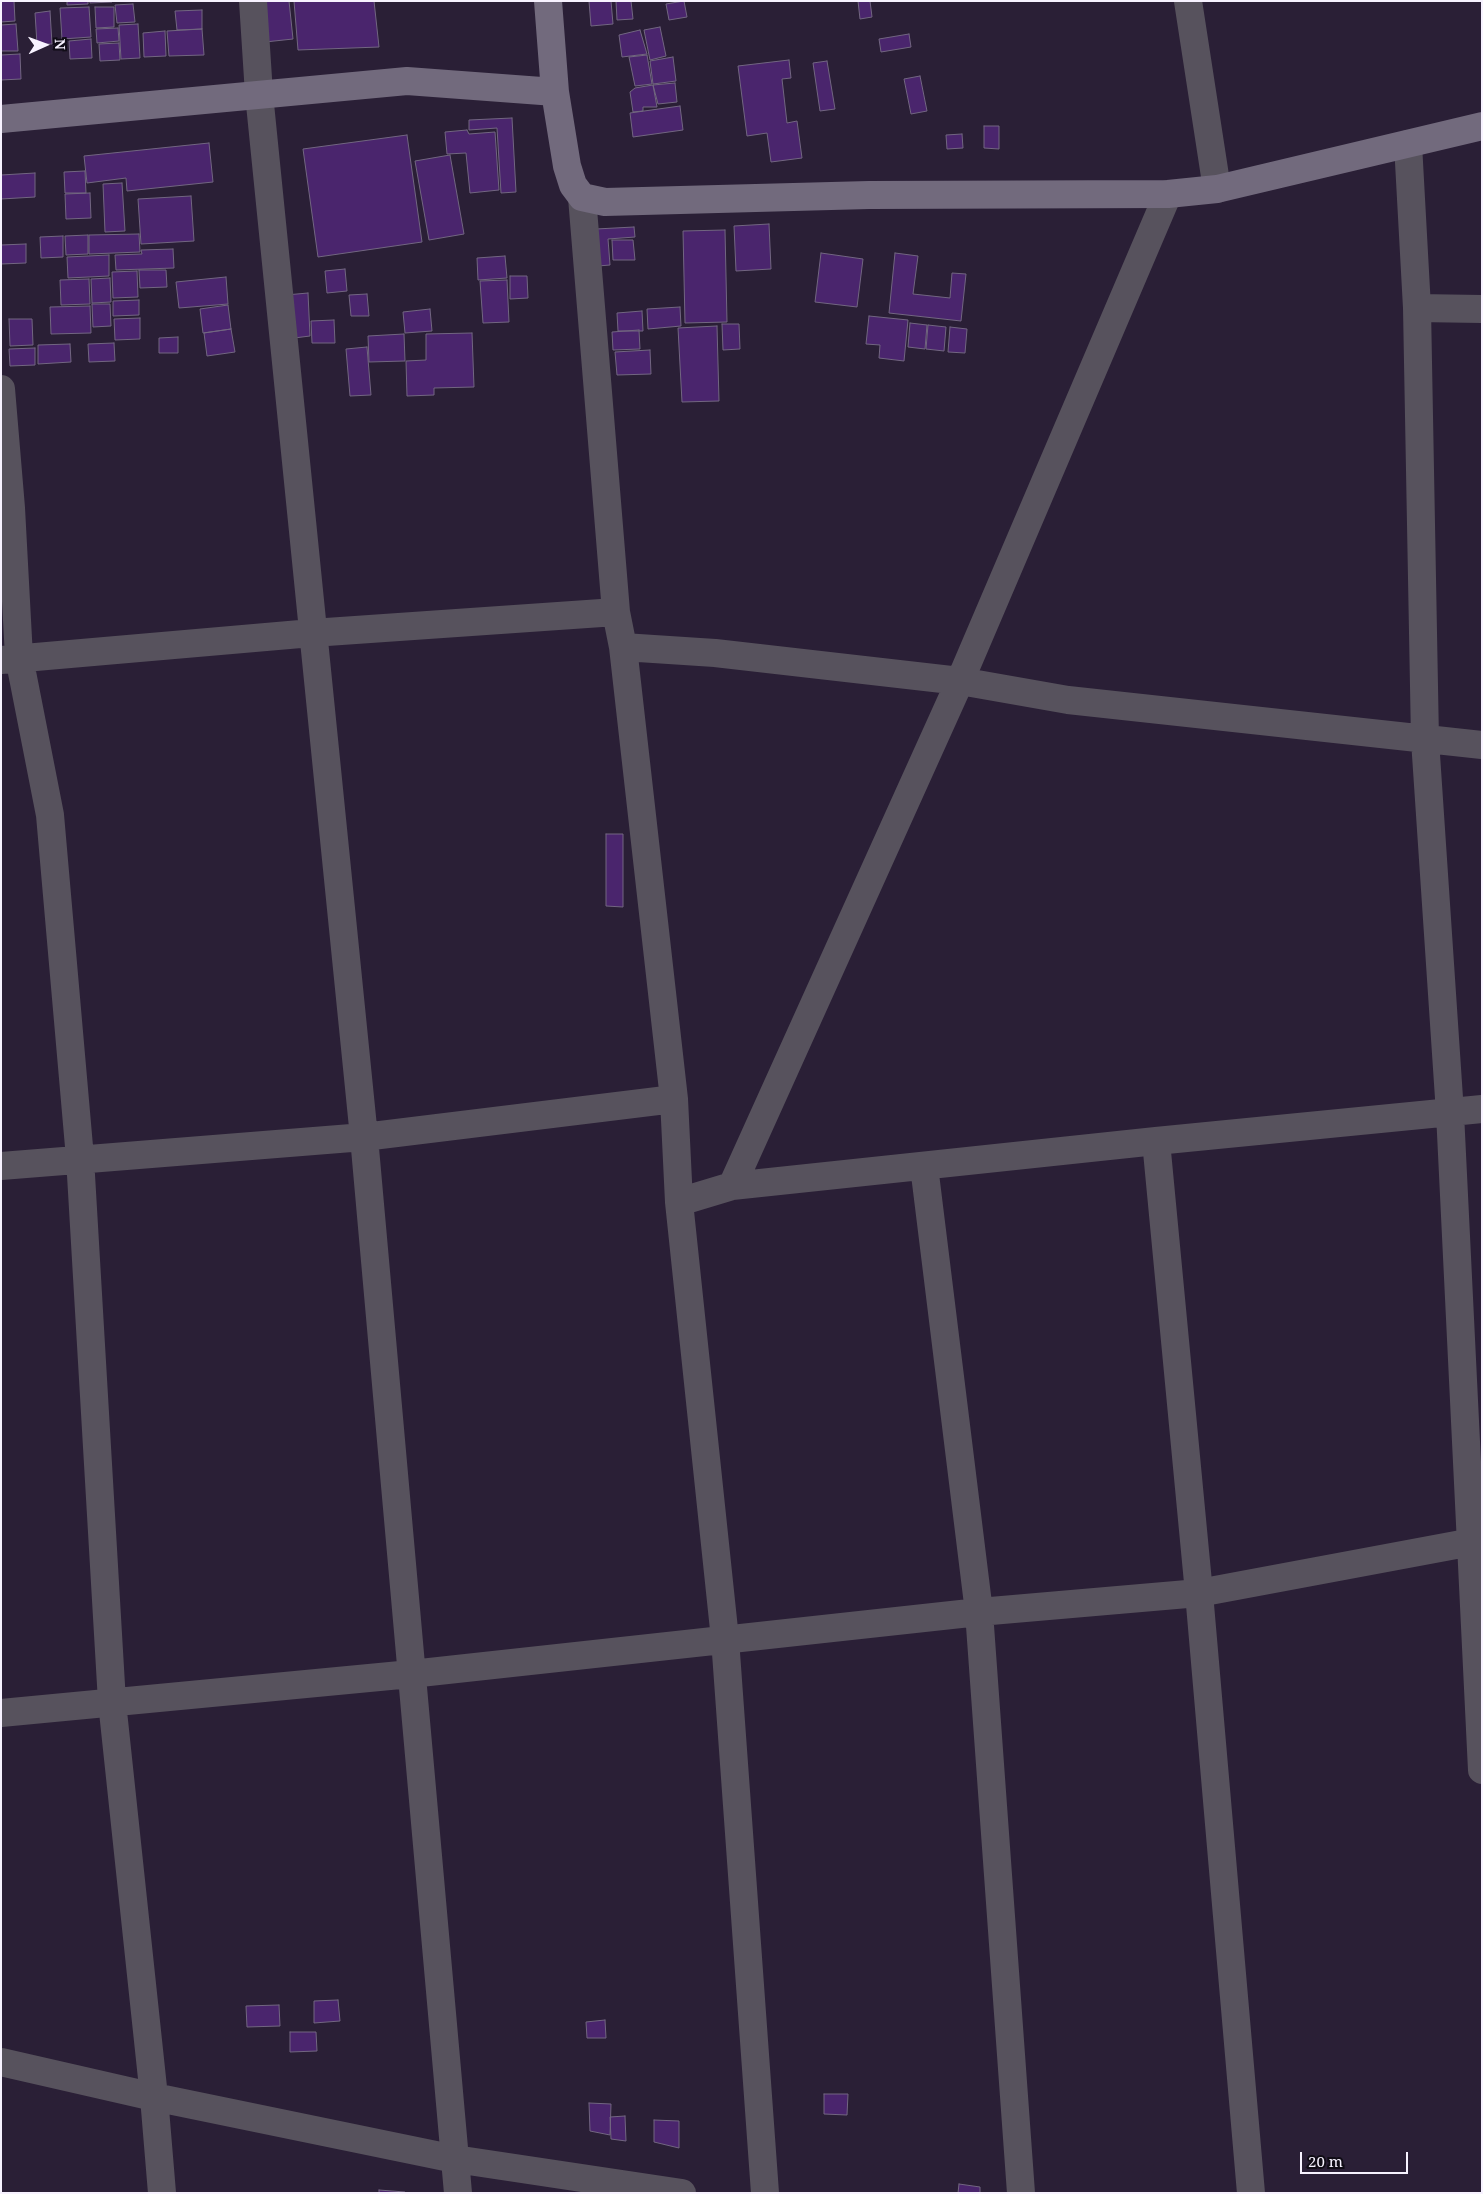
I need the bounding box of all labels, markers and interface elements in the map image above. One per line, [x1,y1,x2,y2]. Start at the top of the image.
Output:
north arrow [20,20,70,70]
text: N [51,39,70,50]
scale bar [1303,2142,1410,2174]
text: 20 m [1308,2151,1343,2171]

